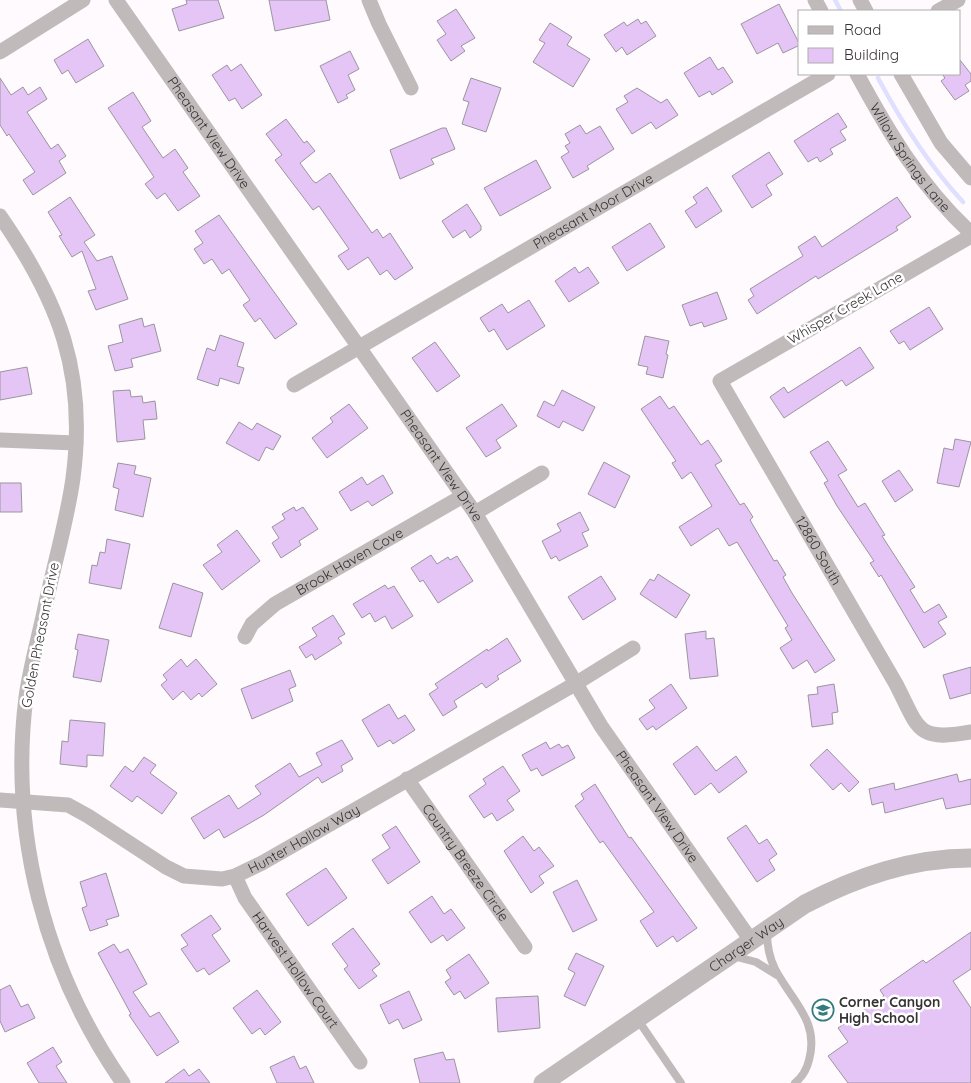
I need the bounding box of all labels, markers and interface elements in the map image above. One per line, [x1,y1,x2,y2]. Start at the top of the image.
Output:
legend [798,10,961,75]
text: Road [844,20,881,39]
text: Building [844,45,899,64]
street label: Pheasant View Drive [163,73,254,192]
street label: Willow Springs Lane [866,100,954,216]
street label: Pheasant Moor Drive [530,169,656,253]
street label: Whisper Creek Lane [784,268,906,348]
street label: Pheasant View Drive [396,406,487,525]
street label: 12860 South [791,513,846,589]
street label: Brook Haven Cove [292,523,406,599]
street label: Golden Pheasant Drive [17,561,63,709]
street label: Pheasant View Drive [612,747,703,866]
street label: Hunter Hollow Way [245,800,363,877]
street label: Country Breeze Circle [418,800,513,925]
street label: Harvest Hollow Court [248,908,343,1032]
street label: Charger Way [705,912,787,976]
place label: Corner Canyon High School [839,993,940,1027]
school or university icon: Corner Canyon High School [811,998,835,1022]

